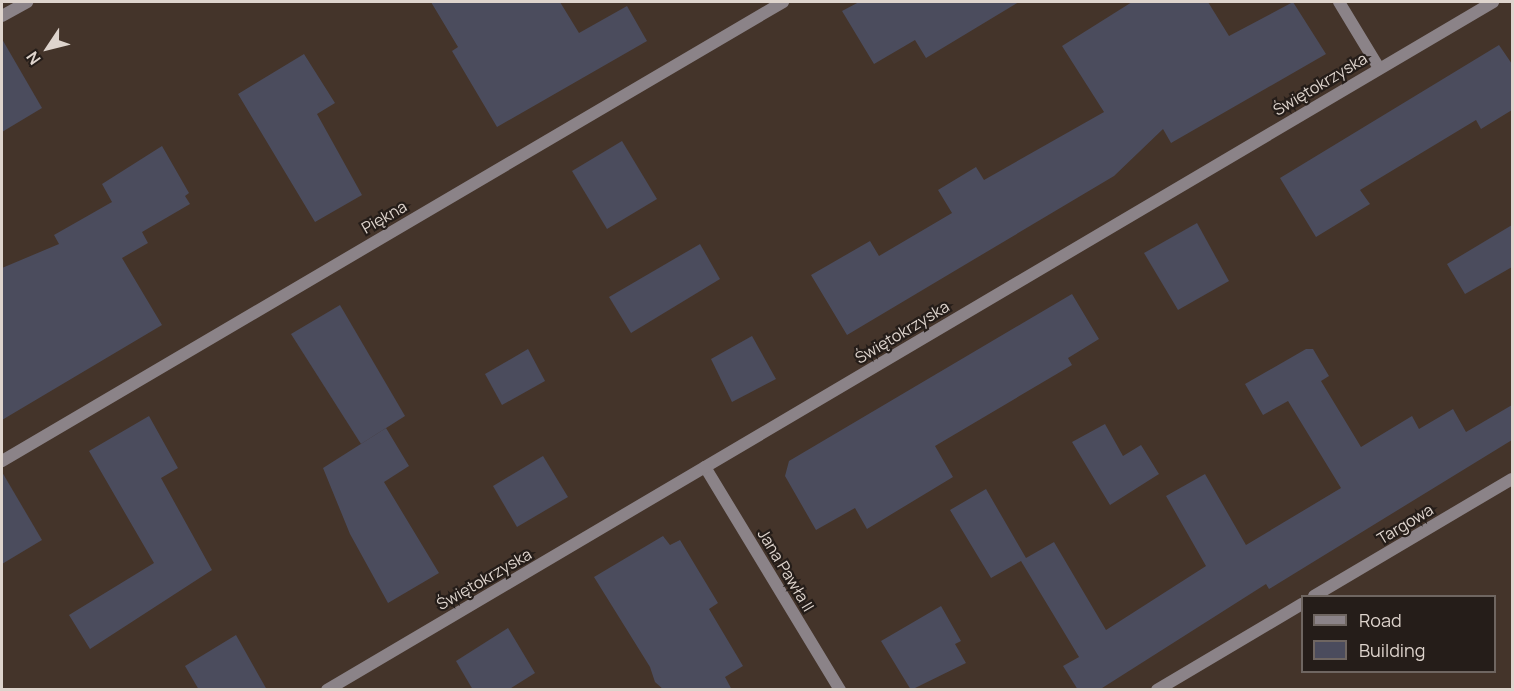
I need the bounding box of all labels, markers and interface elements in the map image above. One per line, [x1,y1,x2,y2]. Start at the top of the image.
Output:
north arrow [18,18,78,78]
text: N [21,47,46,69]
street label: Świętokrzyska [1269,48,1371,120]
street label: Piękna [358,196,410,238]
street label: Świętokrzyska [851,296,953,368]
street label: Targowa [1373,500,1437,548]
street label: Jana Pawła II [754,525,818,615]
street label: Świętokrzyska [433,544,535,614]
legend [1301,595,1496,673]
text: Road [1359,608,1402,632]
text: Building [1359,638,1425,662]

